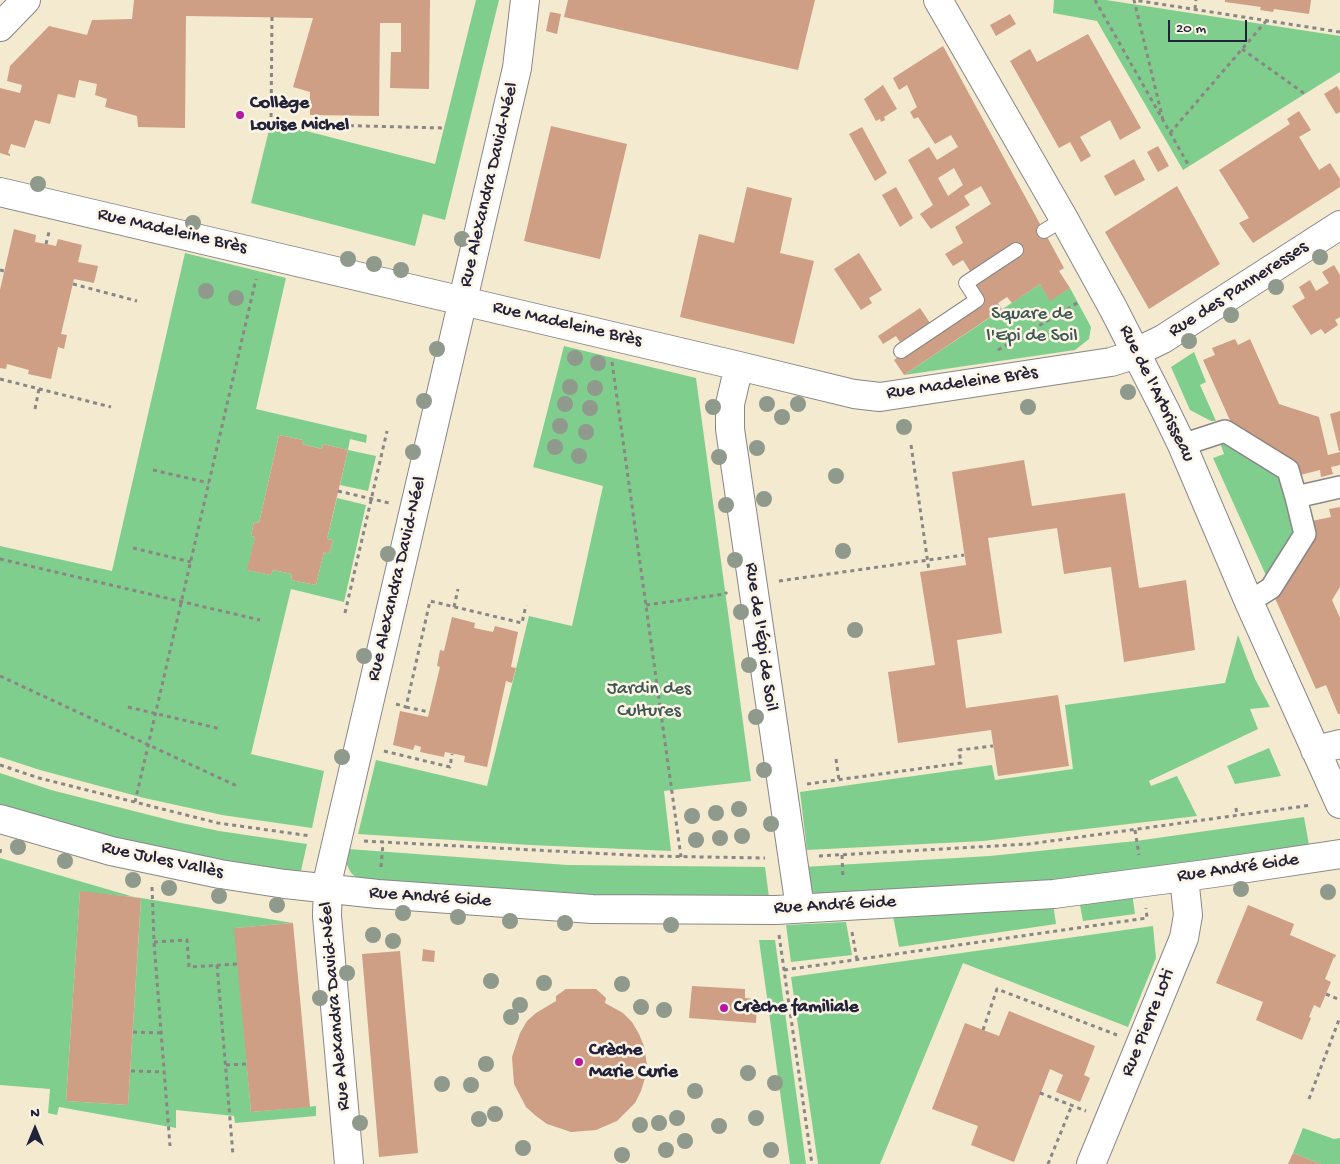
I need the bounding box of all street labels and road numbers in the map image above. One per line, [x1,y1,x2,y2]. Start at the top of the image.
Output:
street label: Rue Alexandra David-Néel [455,80,525,290]
street label: Rue Madeleine Brès [95,204,249,260]
street label: Rue des Panneresses [1165,236,1313,344]
street label: Rue Madeleine Brès [490,297,644,353]
street label: Rue de l'Arbrisseau [1113,322,1199,466]
street label: Rue Madeleine Brès [885,362,1039,406]
street label: Rue Alexandra David-Néel [363,474,433,684]
street label: Rue de l'Épi de Soil [738,561,782,713]
street label: Rue Jules Vallès [99,837,225,885]
street label: Rue André Gide [1176,849,1300,889]
street label: Rue André Gide [368,882,492,914]
street label: Rue André Gide [773,891,897,921]
street label: Rue Alexandra David-Néel [316,901,356,1111]
street label: Rue Pierre Loti [1117,966,1181,1080]

